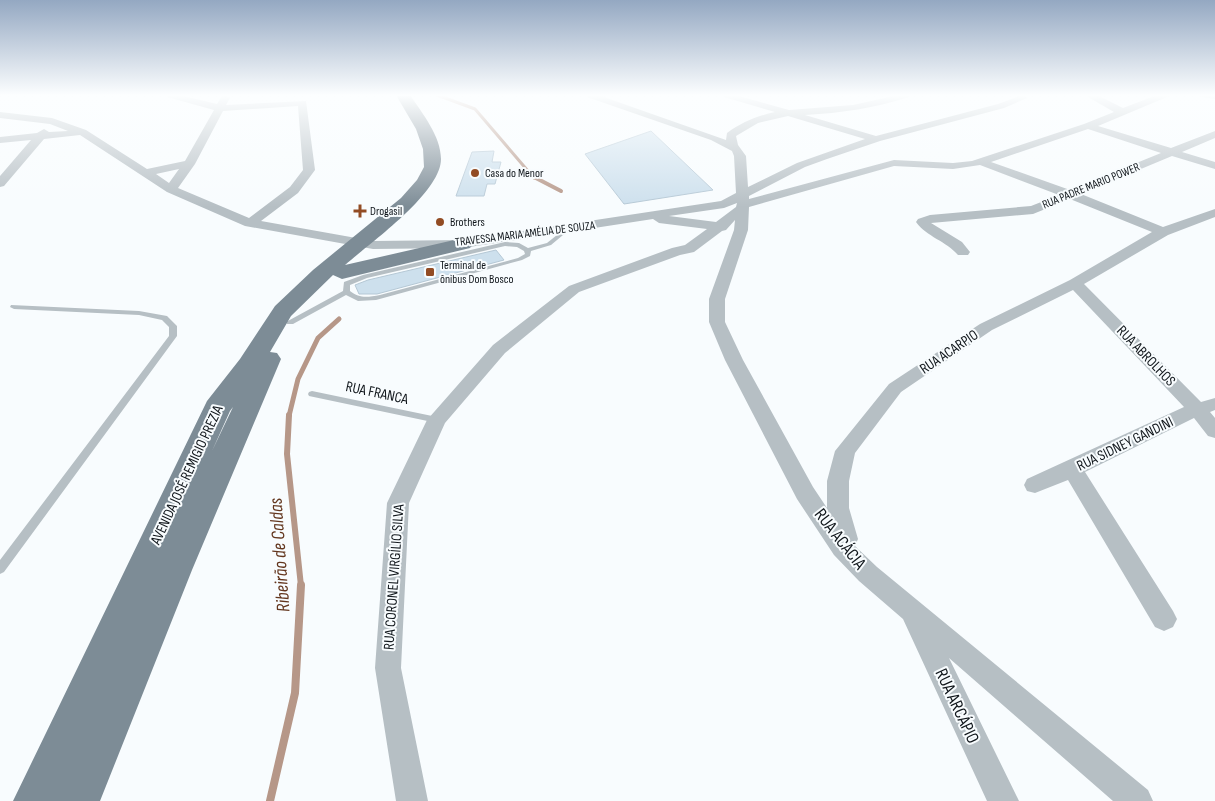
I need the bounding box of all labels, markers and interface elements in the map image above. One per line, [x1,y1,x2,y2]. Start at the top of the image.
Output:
street label: RUA PADRE MARIO POWER [1040,159,1142,212]
place label: Casa do Menor [485,166,544,181]
marker: Casa do Menor [469,167,481,179]
place label: Drogasil [370,204,402,219]
marker: Drogasil [354,205,366,217]
place label: Brothers [450,215,485,230]
marker: Brothers [434,216,446,228]
street label: TRAVESSA MARIA AMÉLIA DE SOUZA [454,218,597,250]
place label: Terminal de ônibus Dom Bosco [440,258,513,287]
marker: Terminal de ônibus Dom Bosco [424,266,436,278]
street label: RUA ABROLHOS [1112,322,1180,390]
street label: RUA ACARPIO [916,325,982,379]
street label: RUA FRANCA [344,377,411,409]
street label: AVENIDA JOSÉ REMIGIO PREZIA [146,402,228,549]
street label: RUA SIDNEY GANDINI [1074,412,1176,476]
water label: Ribeirão de Caldas [265,497,295,613]
street label: RUA CORONEL VIRGÍLIO SILVA [379,503,409,650]
street label: RUA ACÁCIA [810,504,870,574]
street label: RUA ARCÁPIO [931,665,983,747]

